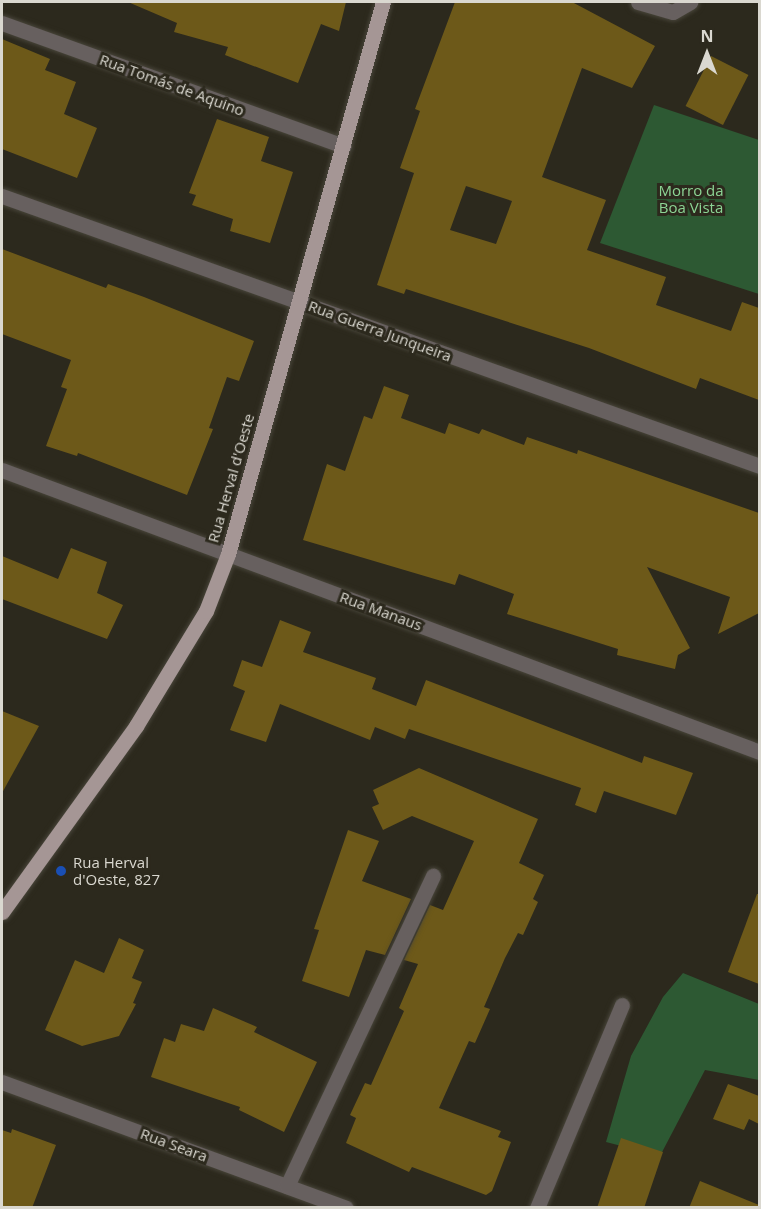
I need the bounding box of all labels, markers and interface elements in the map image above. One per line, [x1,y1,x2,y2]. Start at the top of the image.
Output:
north arrow [677,24,737,84]
text: N [700,25,714,47]
street label: Rua Tomás de Aquino [97,50,247,120]
park label: Morro da Boa Vista [658,181,724,216]
street label: Rua Guerra Junqueira [306,297,454,365]
street label: Rua Herval d'Oeste [204,411,258,545]
street label: Rua Manaus [337,588,425,634]
place label: Rua Herval d'Oeste, 827 [73,853,160,888]
marker: Rua Herval d'Oeste, 827 [54,864,68,878]
street label: Rua Seara [138,1125,210,1165]

